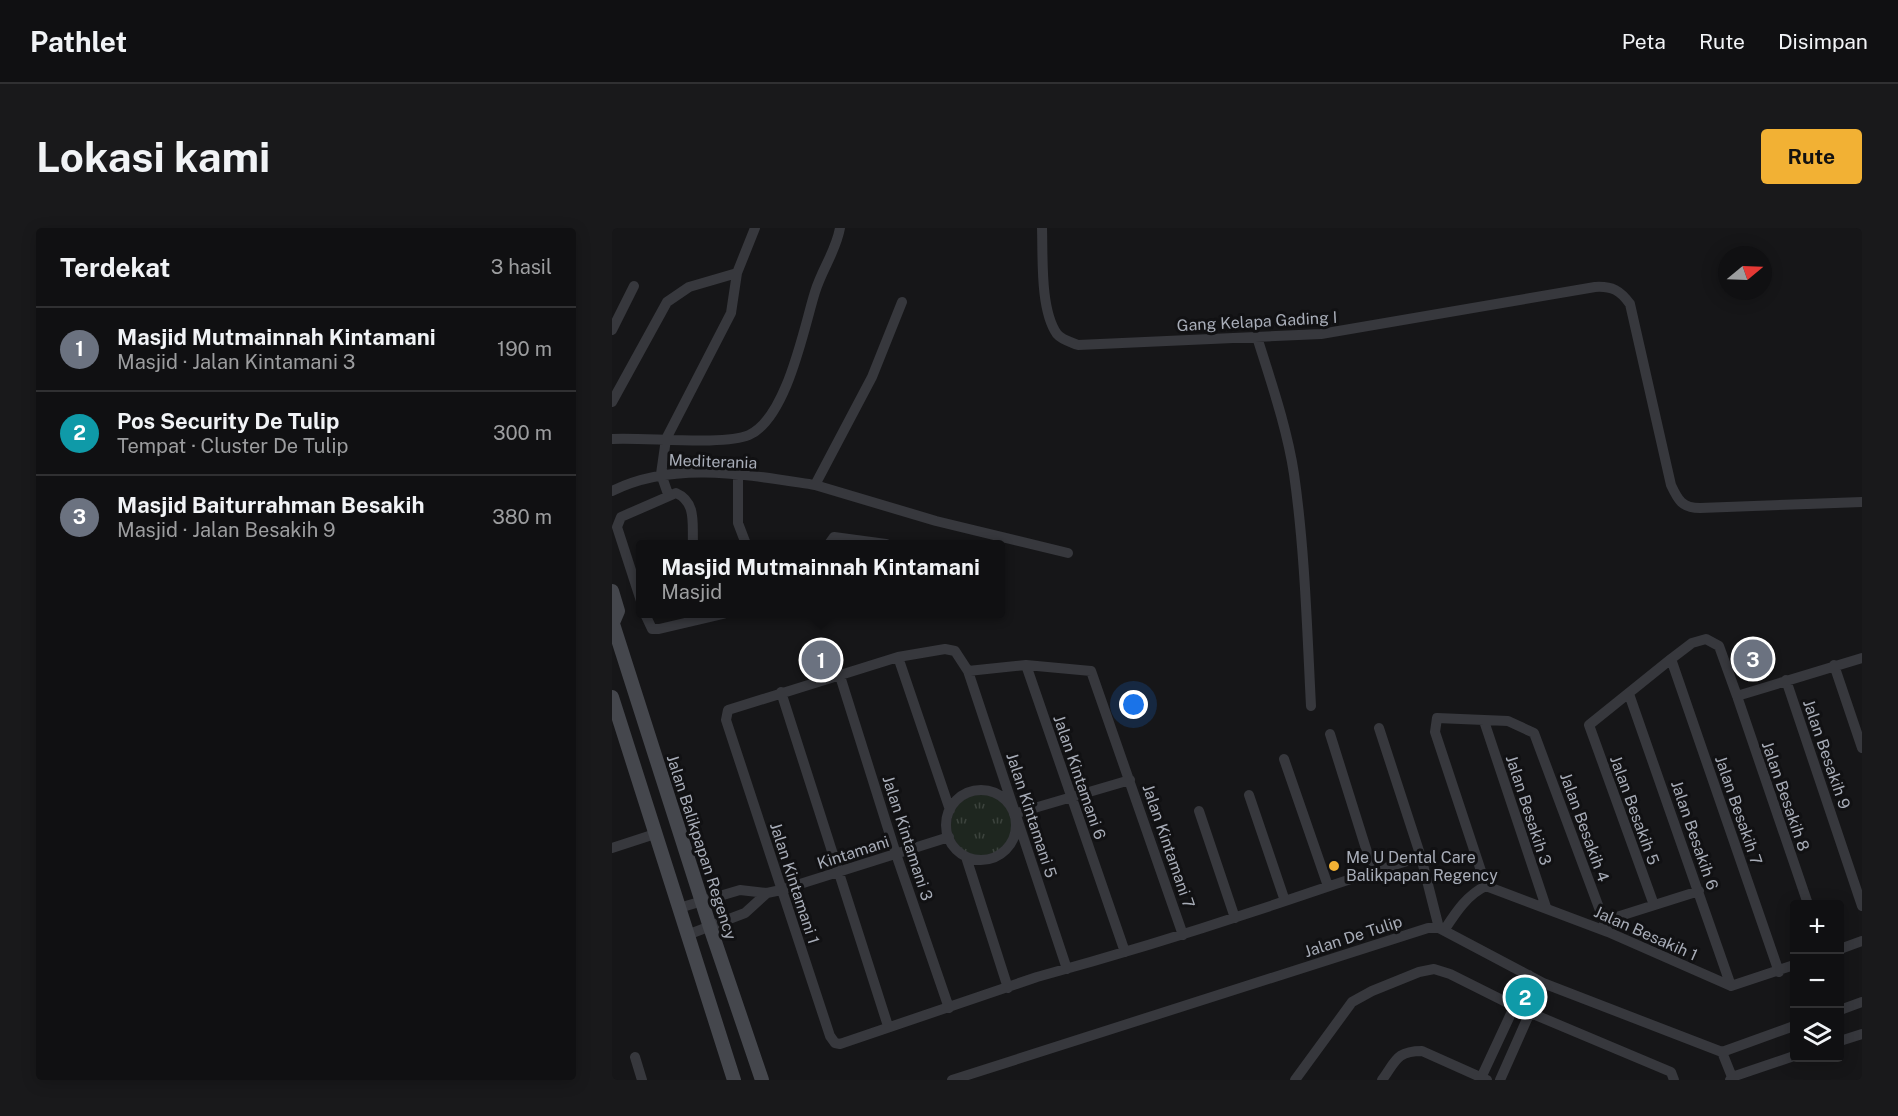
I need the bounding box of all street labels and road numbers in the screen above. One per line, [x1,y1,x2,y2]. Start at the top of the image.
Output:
street label: Gang Kelapa Gading I [1176,308,1338,335]
street label: Mediterania [668,450,758,473]
street label: Jalan Besakih 9 [1799,697,1854,811]
street label: Jalan Kintamani 6 [1049,712,1110,842]
street label: Jalan Besakih 8 [1758,739,1813,854]
street label: Jalan Kintamani 5 [1002,750,1061,880]
street label: Jalan Balikpapan Regency [663,752,741,943]
street label: Jalan Besakih 3 [1502,753,1555,868]
street label: Jalan Besakih 5 [1606,753,1663,867]
street label: Jalan Besakih 7 [1711,753,1766,867]
street label: Jalan Besakih 4 [1556,770,1613,884]
street label: Jalan Kintamani 3 [878,773,937,903]
street label: Jalan Besakih 6 [1667,778,1722,893]
street label: Jalan Kintamani 7 [1138,782,1199,911]
street label: Jalan Kintamani 1 [766,820,823,946]
street label: Kintamani [815,832,892,873]
street label: Jalan Besakih 1 [1591,902,1700,965]
street label: Jalan De Tulip [1302,912,1405,961]

